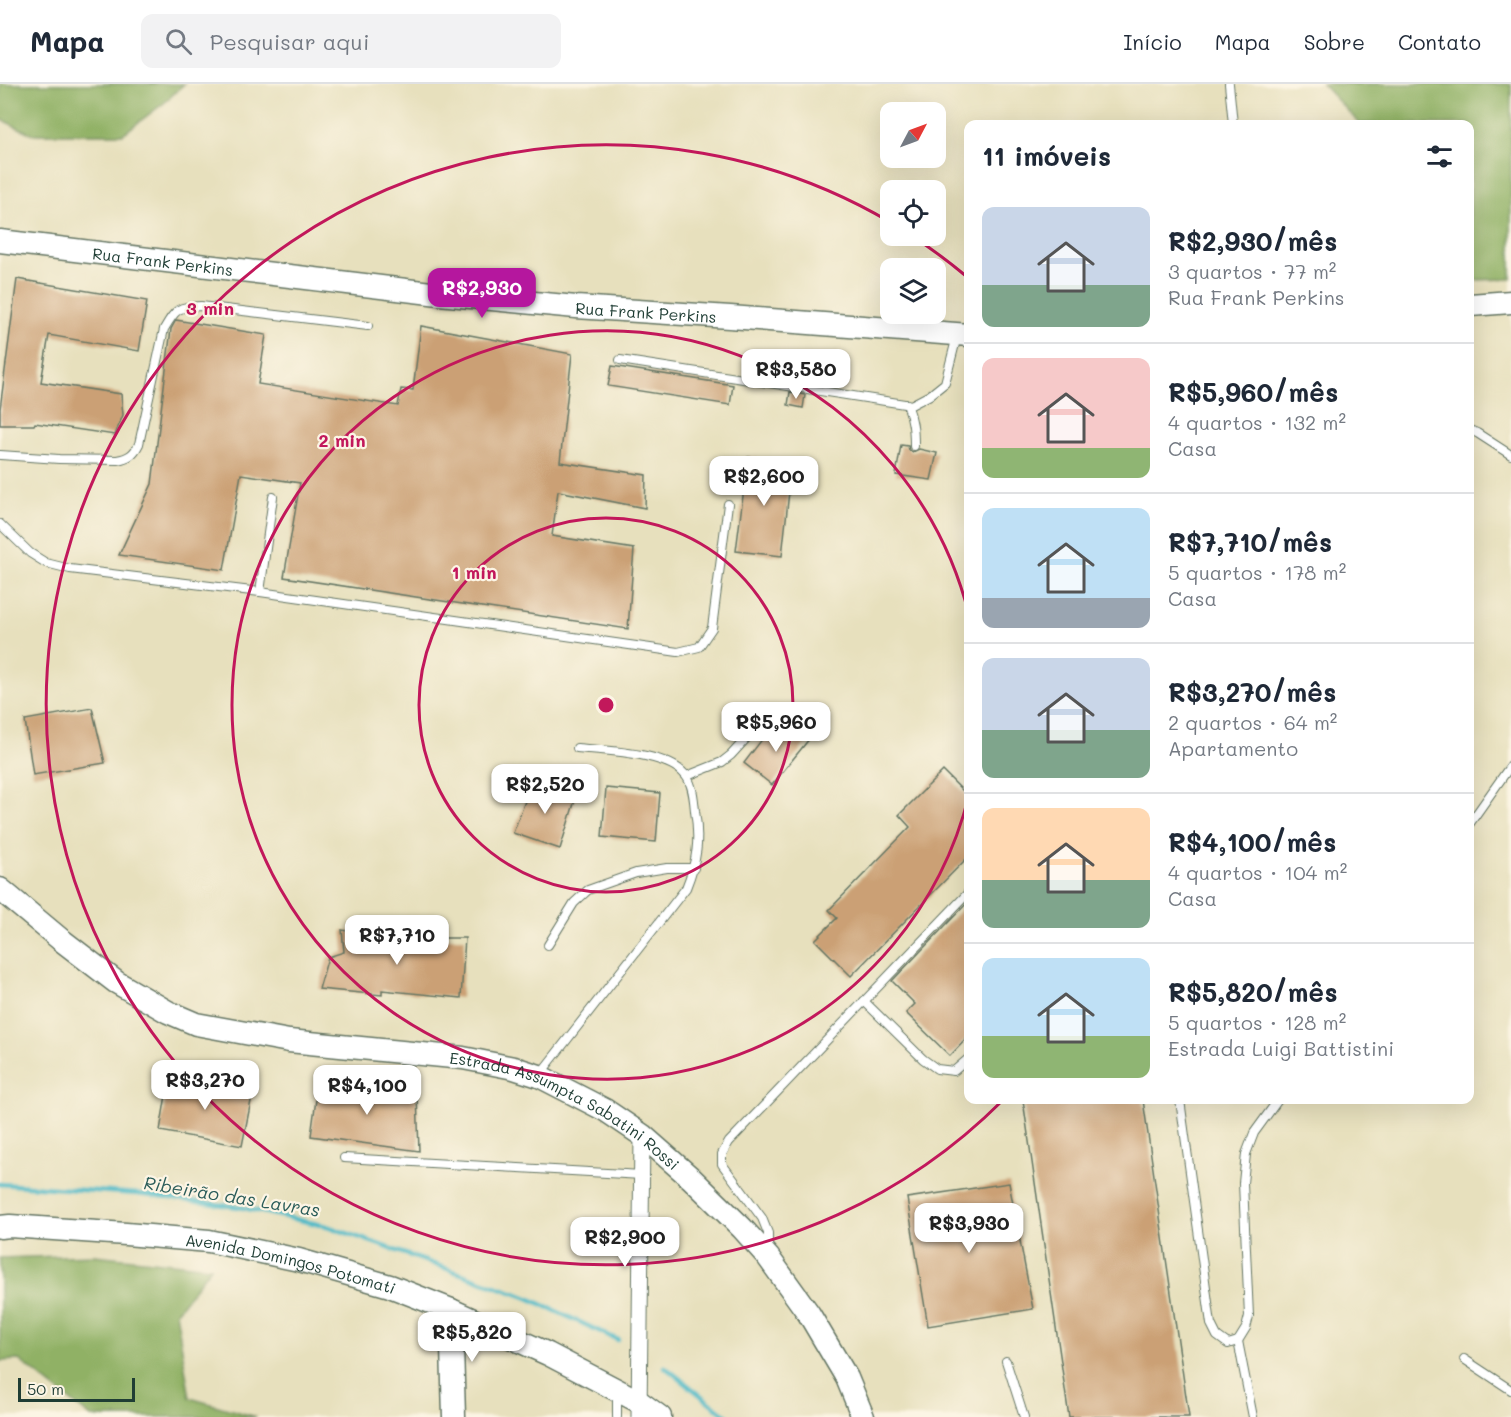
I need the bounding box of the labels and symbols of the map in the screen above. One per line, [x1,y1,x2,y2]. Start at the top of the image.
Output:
north arrow [880,102,946,168]
street label: Rua Frank Perkins [91,242,234,280]
pin: R$2,930 [427,268,537,319]
text: 3 min [186,296,234,320]
street label: Rua Frank Perkins [575,296,717,327]
pin: R$3,580 [741,349,851,400]
text: 2 min [318,428,366,452]
pin: R$2,600 [709,456,819,507]
text: 1 min [451,560,497,584]
centre of rings [596,695,616,715]
pin: R$5,960 [721,702,831,753]
pin: R$2,520 [490,764,600,815]
pin: R$7,710 [342,915,452,966]
street label: Estrada Assumpta Sabatini Rossi [449,1046,684,1174]
pin: R$3,270 [150,1060,260,1111]
pin: R$4,100 [312,1065,422,1116]
water label: Ribeirão das Lavras [142,1170,322,1222]
pin: R$3,930 [914,1203,1024,1254]
pin: R$2,900 [570,1217,680,1268]
street label: Avenida Domingos Potomati [185,1229,399,1298]
pin: R$5,820 [417,1312,527,1363]
scale bar [18,1375,135,1402]

